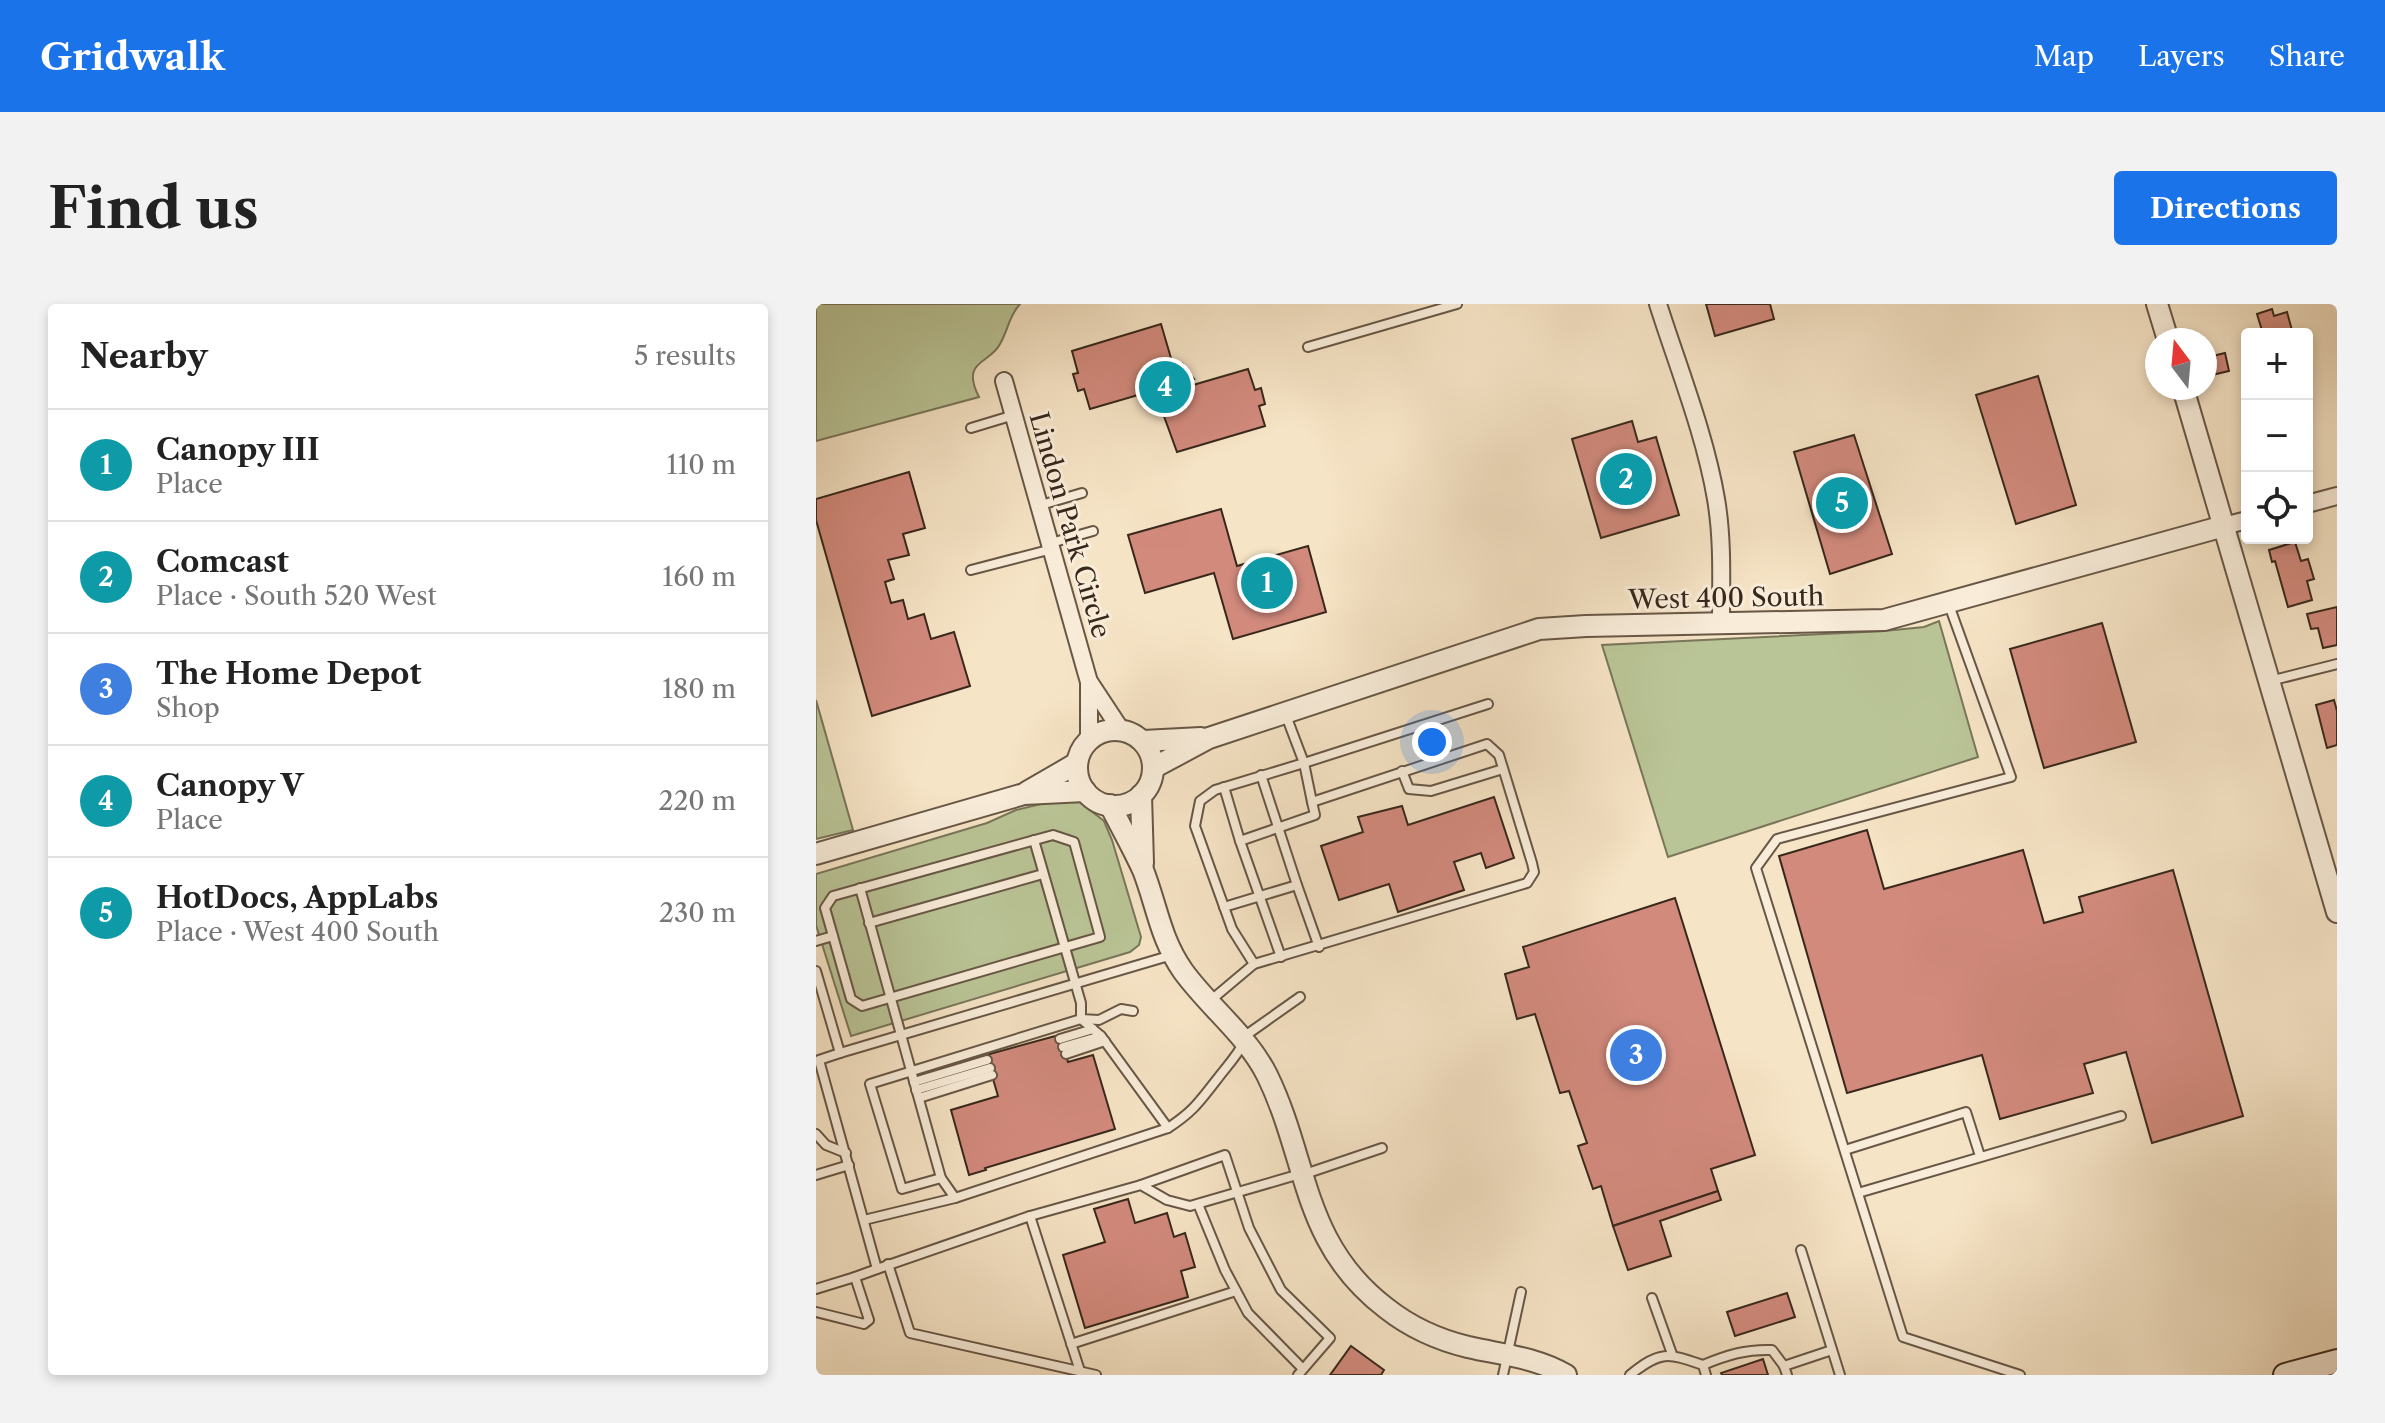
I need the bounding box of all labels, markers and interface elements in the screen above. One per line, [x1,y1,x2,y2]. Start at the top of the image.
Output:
text: Gridwalk [40,33,225,80]
text: Map [2034,39,2094,73]
text: Layers [2138,39,2225,73]
text: Share [2269,39,2345,73]
button: Directions [2114,171,2337,245]
text: Find us [48,174,259,243]
north arrow [2145,328,2217,400]
map controls [2241,328,2313,544]
button: + [2241,328,2313,400]
text: Nearby [80,335,208,377]
text: 5 results [634,340,736,372]
pin: 4 [1139,357,1191,417]
button: − [2241,400,2313,472]
street label: Lindon Park Circle [1022,408,1118,642]
text: Canopy III [156,431,320,468]
text: 1 [100,449,112,481]
text: 110 m [667,449,736,481]
pin: 2 [1600,449,1652,509]
text: Place [156,468,223,500]
button: locate [2241,472,2313,544]
pin: 5 [1816,473,1868,533]
text: Comcast [156,543,289,580]
pin: 1 [1241,553,1293,613]
text: 2 [98,561,114,593]
text: 160 m [662,561,736,593]
text: Place · South 520 West [156,580,437,612]
street label: West 400 South [1627,580,1824,616]
text: The Home Depot [156,655,421,692]
text: 3 [99,673,113,705]
text: 180 m [662,673,736,705]
text: Shop [156,692,220,724]
your location [1412,722,1452,762]
text: Canopy V [156,767,304,804]
text: 4 [98,785,114,817]
text: 220 m [658,785,736,817]
text: Place [156,804,223,836]
text: HotDocs, AppLabs [156,879,438,916]
text: 5 [99,897,113,929]
text: 230 m [659,897,736,929]
text: Place · West 400 South [156,916,439,948]
pin: 3 [1610,1025,1662,1085]

